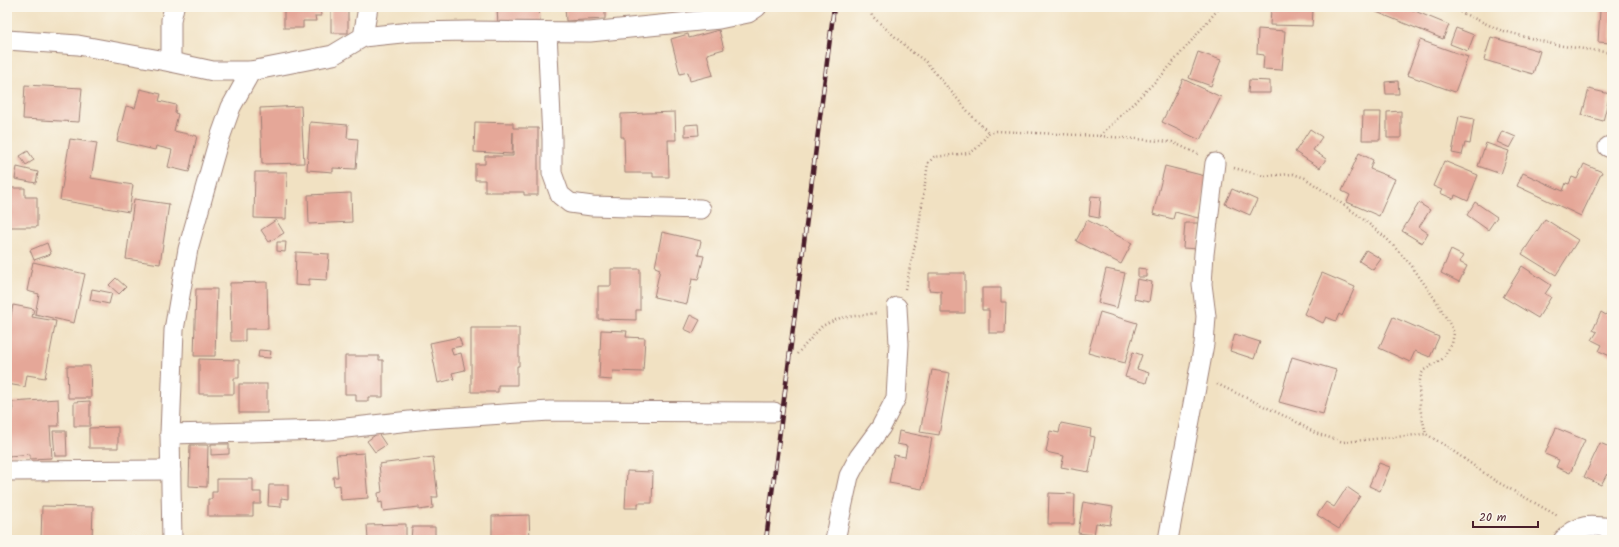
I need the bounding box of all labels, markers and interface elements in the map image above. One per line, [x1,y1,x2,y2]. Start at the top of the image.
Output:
scale bar [1473,503,1538,529]
text: 20 m [1479,508,1507,527]

